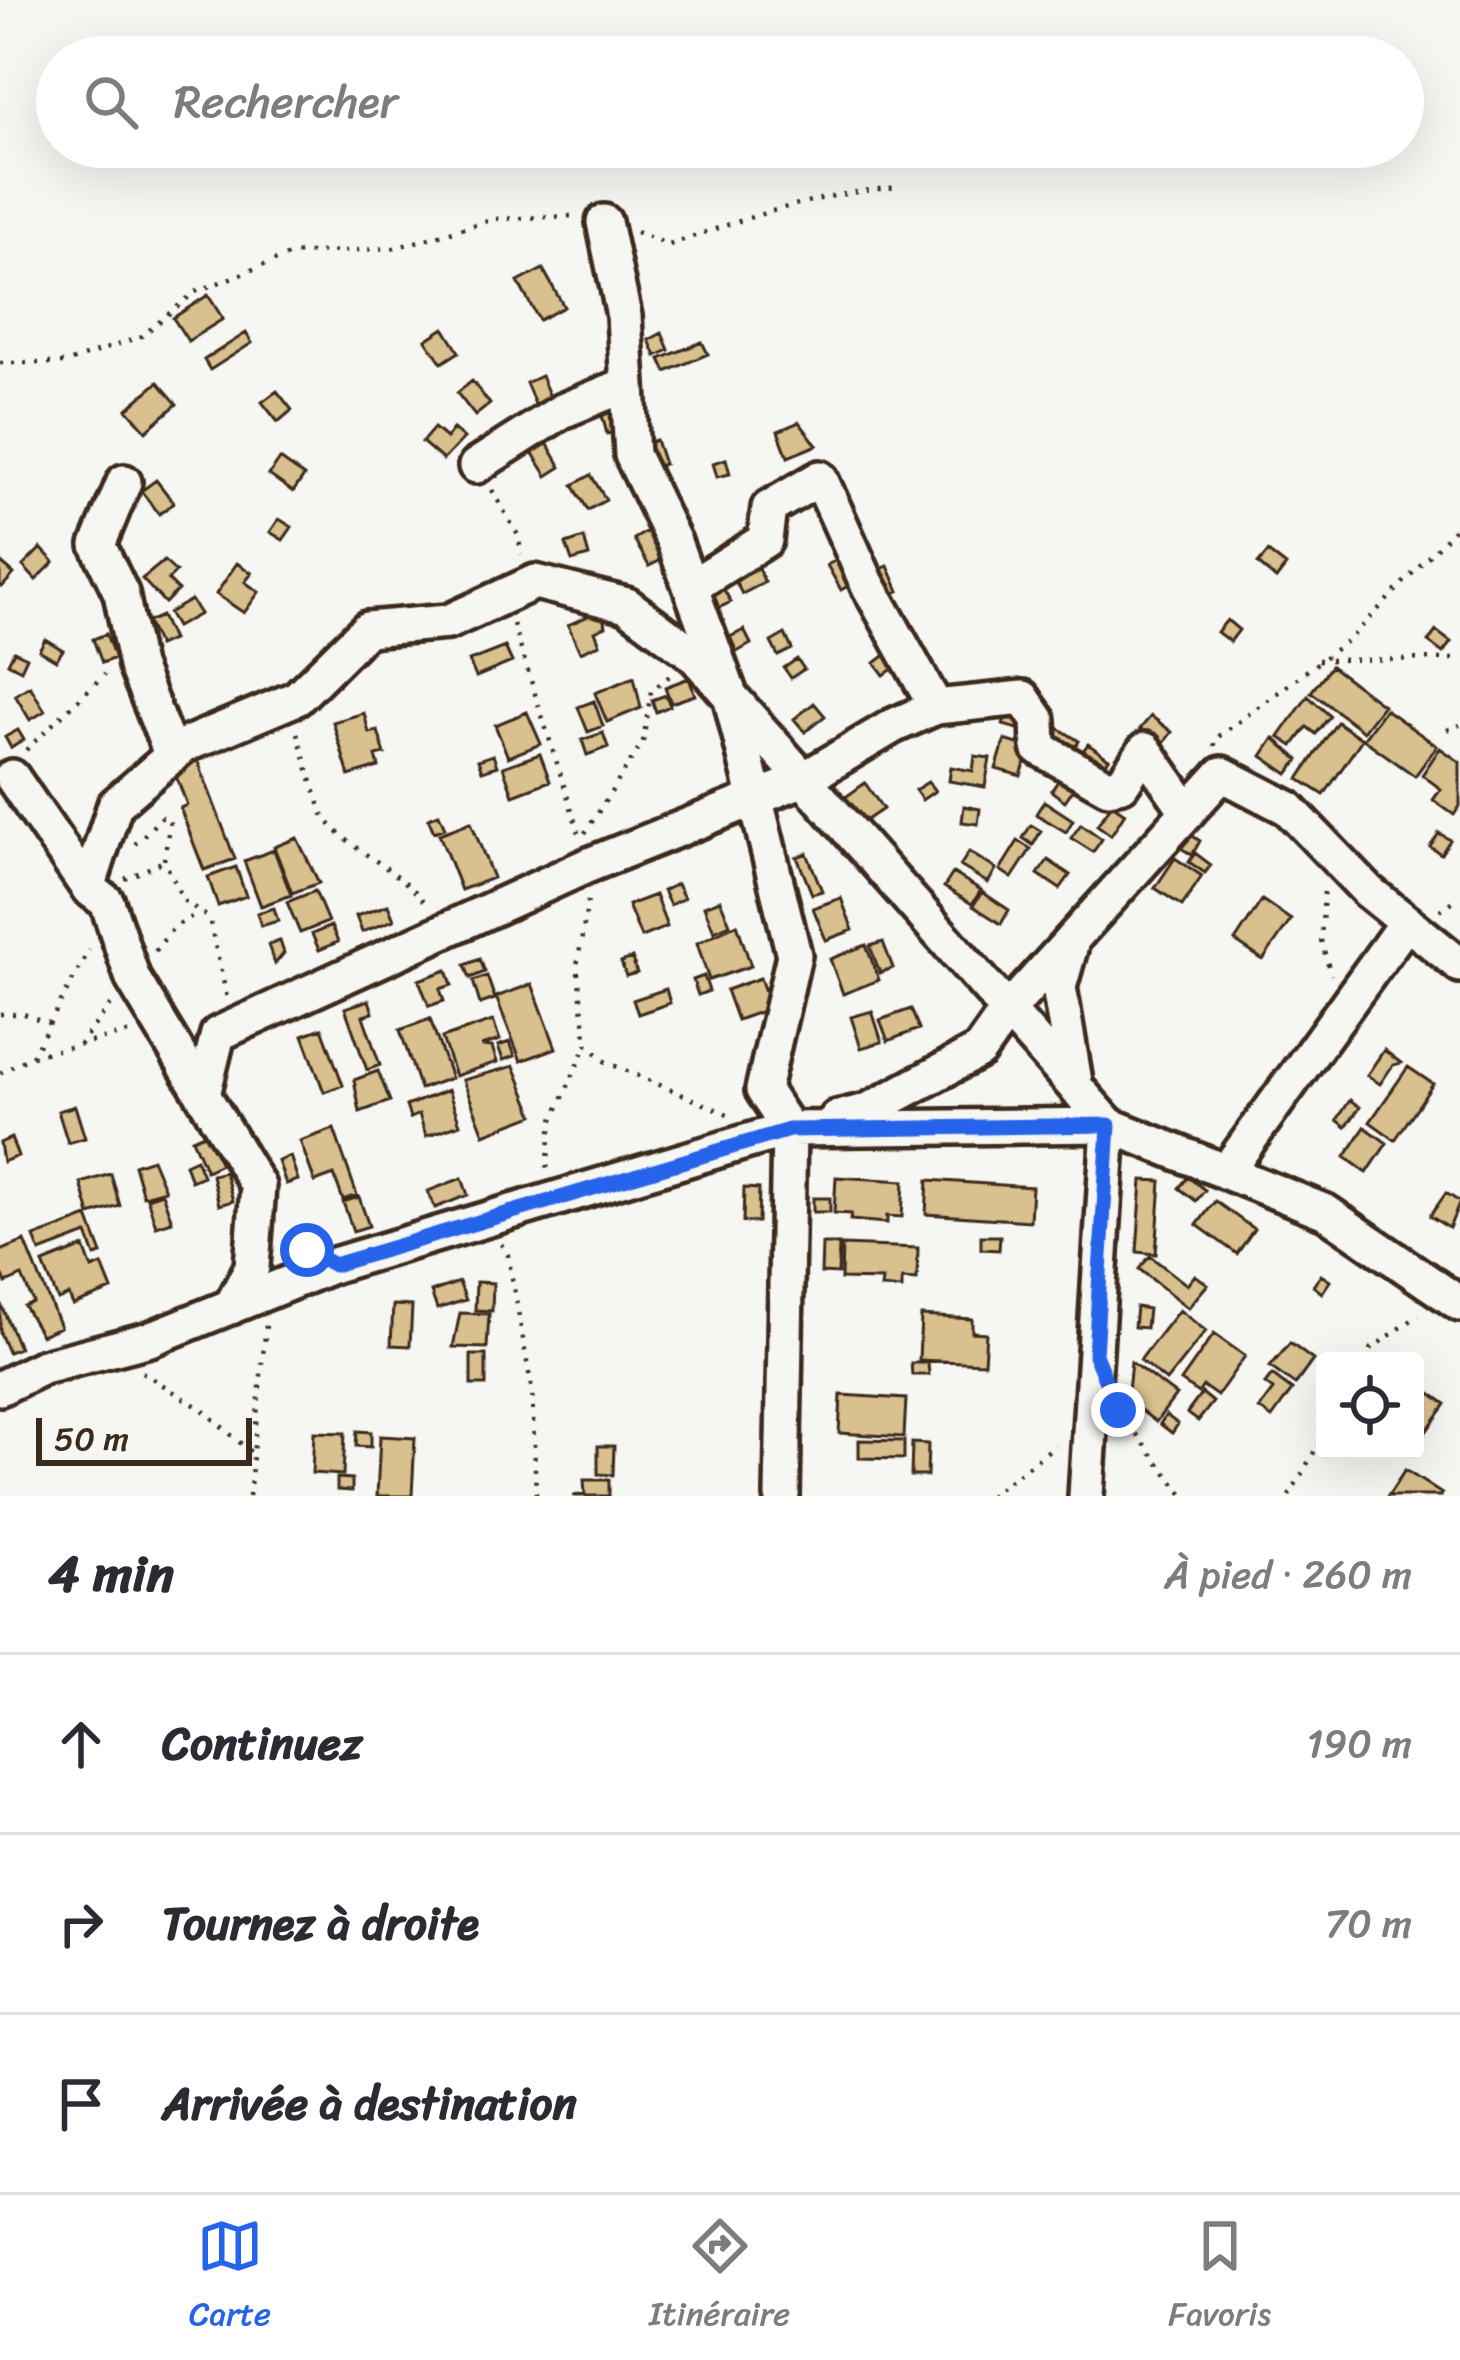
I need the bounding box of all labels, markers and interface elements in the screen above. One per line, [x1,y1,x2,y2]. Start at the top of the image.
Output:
search box [36,36,1424,168]
text: Rechercher [174,62,398,142]
icon: search [78,69,144,135]
route start [280,1223,334,1277]
map controls [1316,1352,1424,1460]
button: locate [1316,1352,1424,1460]
route end [1091,1383,1145,1437]
text: 50 m [54,1410,129,1468]
scale bar [36,1412,252,1465]
text: 4 min [48,1529,174,1619]
text: À pied · 260 m [1164,1540,1412,1609]
text: Continuez [162,1704,362,1784]
text: 190 m [1307,1709,1412,1778]
icon: ahead [48,1711,114,1777]
text: Tournez à droite [162,1884,479,1964]
text: 70 m [1325,1889,1412,1958]
icon: right [48,1891,114,1957]
text: Arrivée à destination [162,2064,577,2144]
icon: arrive [48,2071,114,2137]
tab: Carte [189,2213,271,2343]
tab: Itinéraire [649,2213,790,2343]
tab: Favoris [1168,2213,1271,2343]

